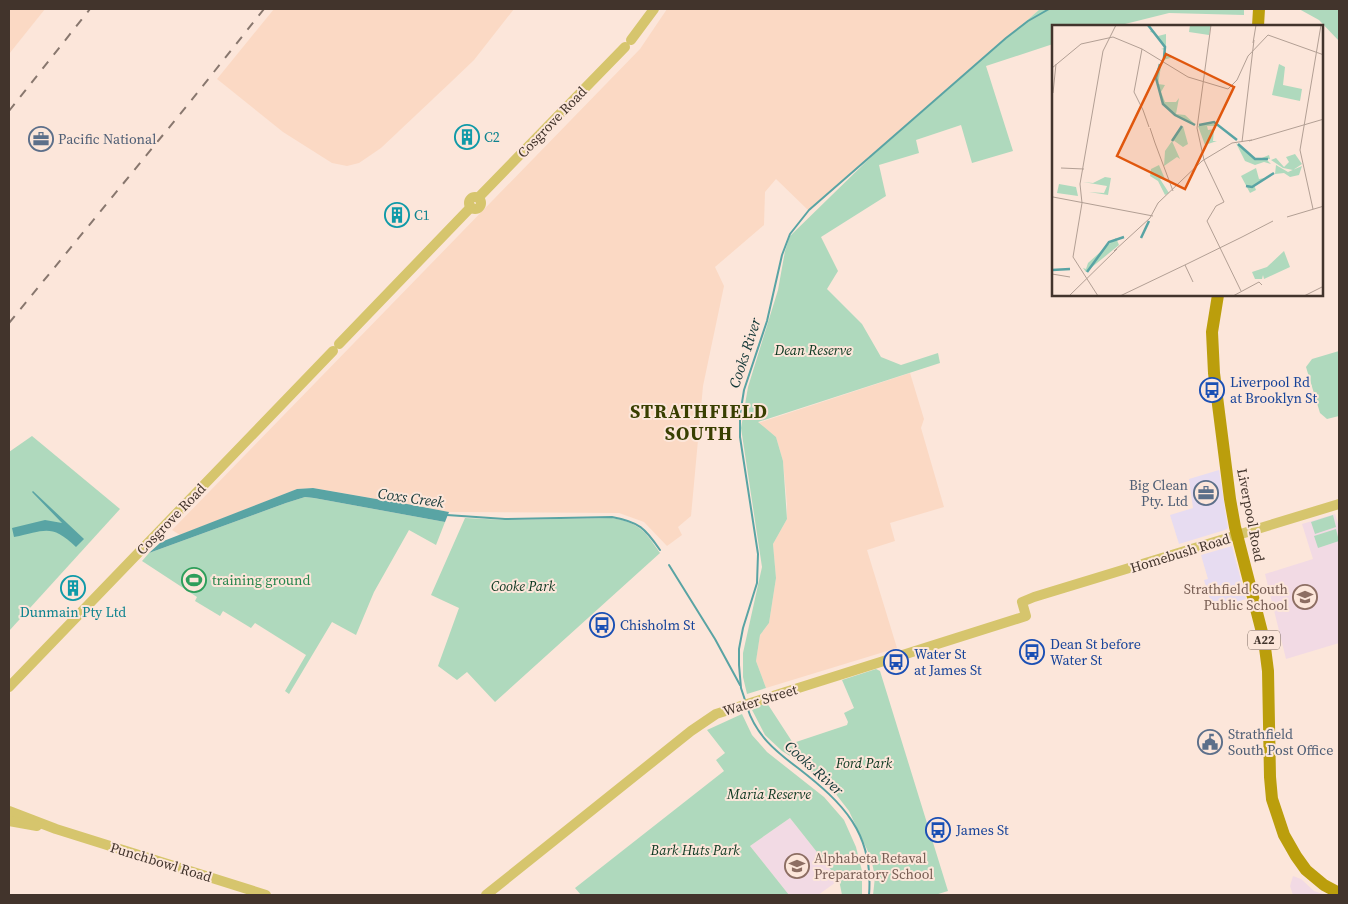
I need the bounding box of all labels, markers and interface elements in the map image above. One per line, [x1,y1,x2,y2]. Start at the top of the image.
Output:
inset map [1052,25,1323,296]
street label: Cosgrove Road [513,82,591,162]
building icon: C2 [454,124,480,150]
office icon: Pacific National [28,126,54,152]
place label: C2 [484,127,500,147]
place label: Pacific National [58,129,156,149]
building icon: C1 [384,202,410,228]
place label: C1 [414,205,430,225]
water label: Cooks River [723,314,766,391]
park label: Dean Reserve [773,340,852,360]
place label: Liverpool Rd at Brooklyn St [1230,372,1317,408]
bus stop icon: Liverpool Rd at Brooklyn St [1199,377,1225,403]
district label: STRATHFIELD SOUTH [630,398,768,446]
street label: Liverpool Road [1232,467,1270,563]
place label: Big Clean Pty. Ltd [1129,475,1189,511]
street label: Cosgrove Road [132,479,210,559]
office icon: Big Clean Pty. Ltd [1193,480,1219,506]
water label: Coxs Creek [377,482,446,513]
street label: Homebush Road [1128,528,1232,578]
sports icon: training ground [181,567,207,593]
place label: training ground [212,570,310,590]
building icon: Dunmain Pty Ltd [60,575,86,601]
park label: Cooke Park [491,576,555,596]
place label: Strathfield South Public School [1184,579,1288,615]
school or university icon: Strathfield South Public School [1292,584,1318,610]
place label: Dunmain Pty Ltd [20,602,126,622]
bus stop icon: Chisholm St [589,612,615,638]
place label: Chisholm St [620,615,695,635]
road number: A22 [1248,630,1280,650]
place label: Dean St before Water St [1050,634,1141,670]
bus stop icon: Dean St before Water St [1019,639,1045,665]
place label: Water St at James St [914,644,982,680]
bus stop icon: Water St at James St [883,649,909,675]
street label: Water Street [720,679,800,721]
place label: Strathfield South Post Office [1228,724,1333,760]
public building icon: Strathfield South Post Office [1197,729,1223,755]
water label: Cooks River [780,736,849,800]
park label: Ford Park [835,753,893,773]
park label: Maria Reserve [726,784,811,804]
bus stop icon: James St [925,817,951,843]
place label: James St [955,820,1009,840]
street label: Punchbowl Road [108,837,214,887]
park label: Bark Huts Park [649,840,740,860]
place label: Alphabeta Retaval Preparatory School [814,848,933,884]
school or university icon: Alphabeta Retaval Preparatory School [784,853,810,879]

